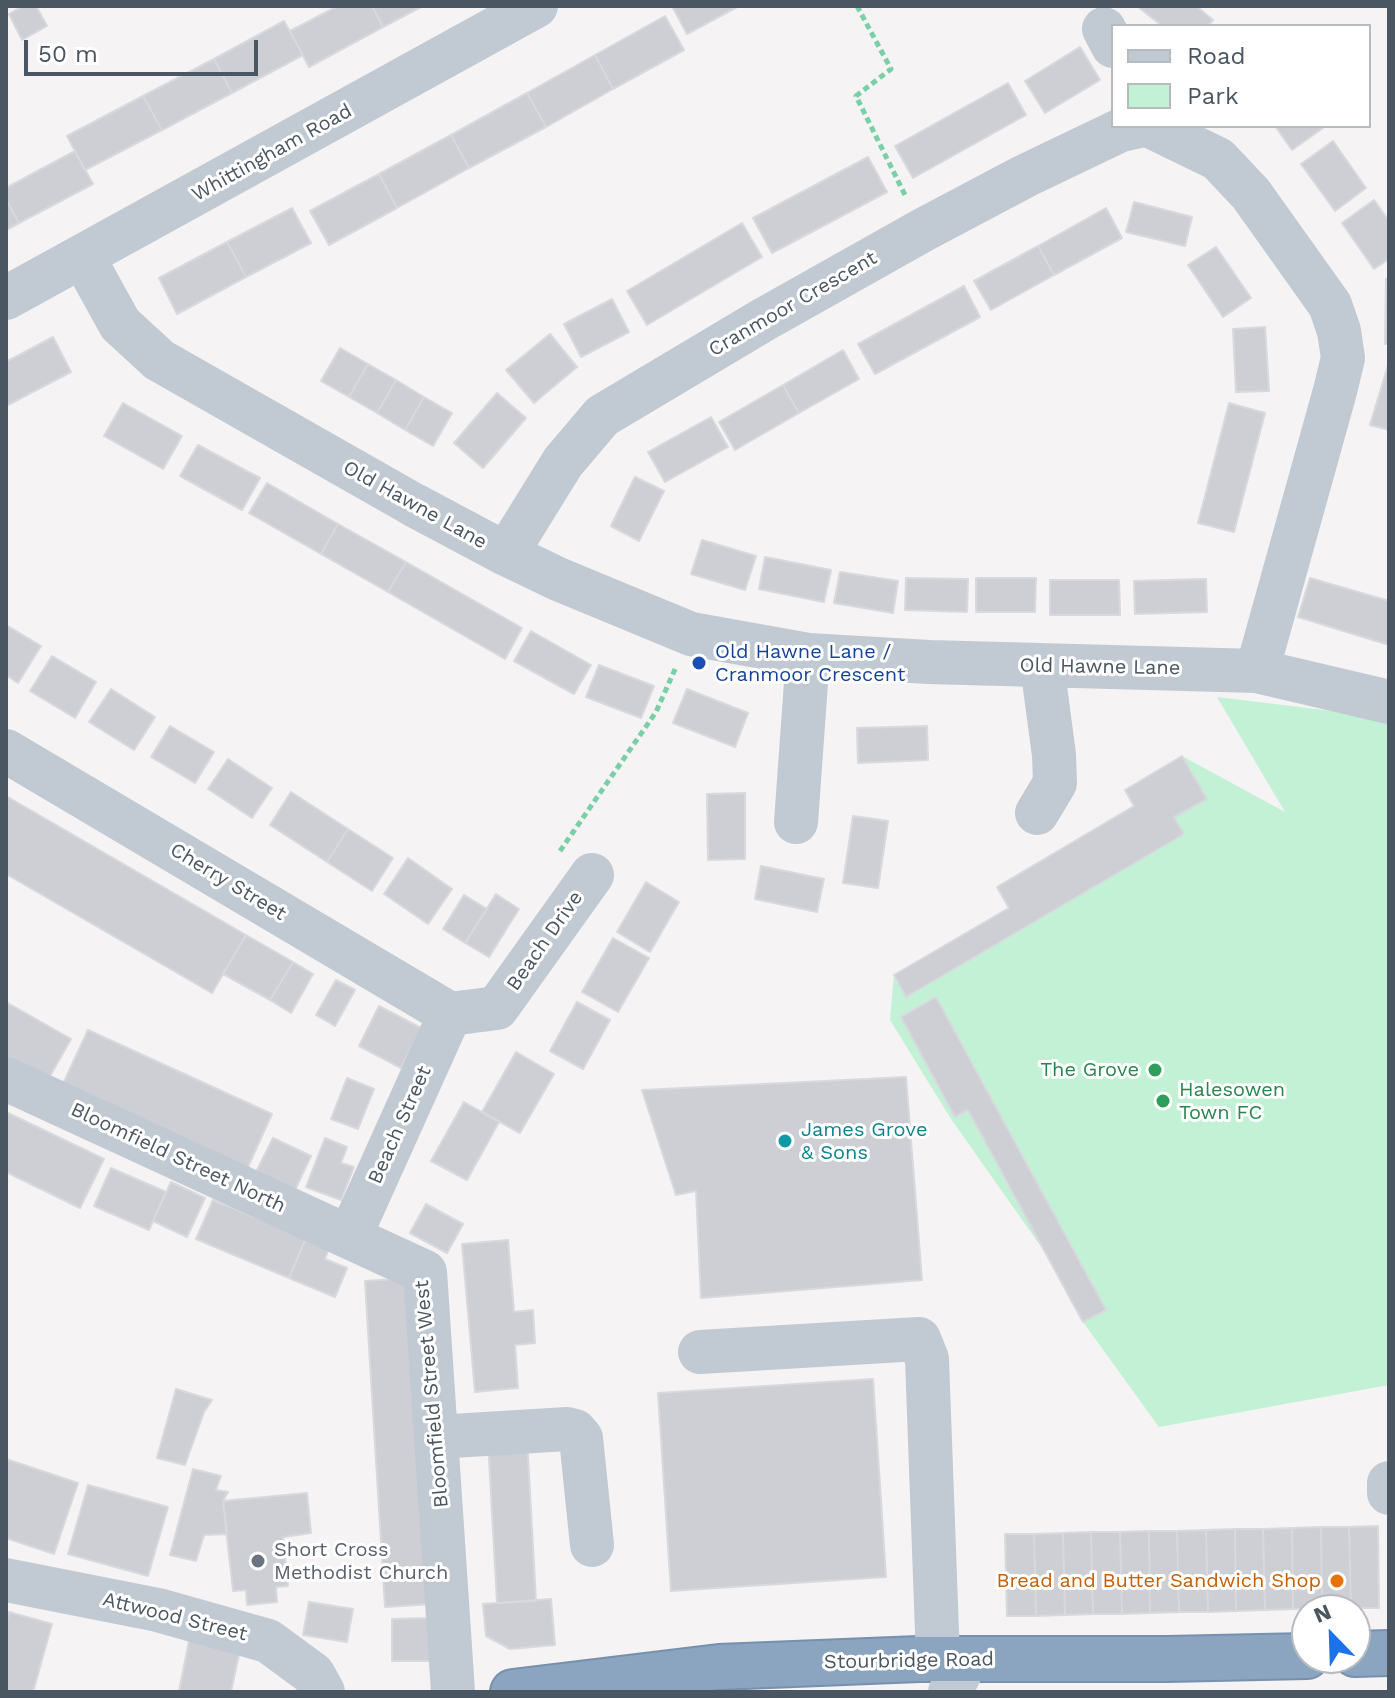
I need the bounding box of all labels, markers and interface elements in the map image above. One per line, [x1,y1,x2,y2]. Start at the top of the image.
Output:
scale bar [28,24,262,74]
legend [1111,24,1371,128]
text: 50 m [38,40,98,68]
text: Road [1187,42,1246,70]
text: Park [1187,82,1239,110]
street label: Whittingham Road [188,99,356,207]
street label: Cranmoor Crescent [705,246,881,362]
street label: Old Hawne Lane [339,456,491,554]
place label: Old Hawne Lane / Cranmoor Crescent [715,640,905,687]
marker: Old Hawne Lane / Cranmoor Crescent [690,654,708,672]
street label: Old Hawne Lane [1019,654,1181,680]
street label: Cherry Street [166,838,290,926]
street label: Beach Drive [502,887,588,995]
place label: The Grove [1040,1058,1139,1082]
marker: The Grove [1146,1061,1164,1079]
street label: Beach Street [363,1062,437,1188]
place label: Halesowen Town FC [1179,1078,1285,1125]
marker: Halesowen Town FC [1154,1092,1172,1110]
street label: Bloomfield Street North [67,1098,289,1218]
place label: James Grove & Sons [801,1118,927,1165]
marker: James Grove & Sons [776,1132,794,1150]
street label: Bloomfield Street West [410,1279,454,1509]
place label: Short Cross Methodist Church [274,1538,448,1585]
marker: Short Cross Methodist Church [249,1552,267,1570]
place label: Bread and Butter Sandwich Shop [996,1569,1321,1593]
marker: Bread and Butter Sandwich Shop [1328,1572,1346,1590]
street label: Attwood Street [100,1587,250,1647]
north arrow [1291,1594,1371,1674]
text: N [1310,1599,1335,1628]
street label: Stourbridge Road [824,1648,994,1674]

